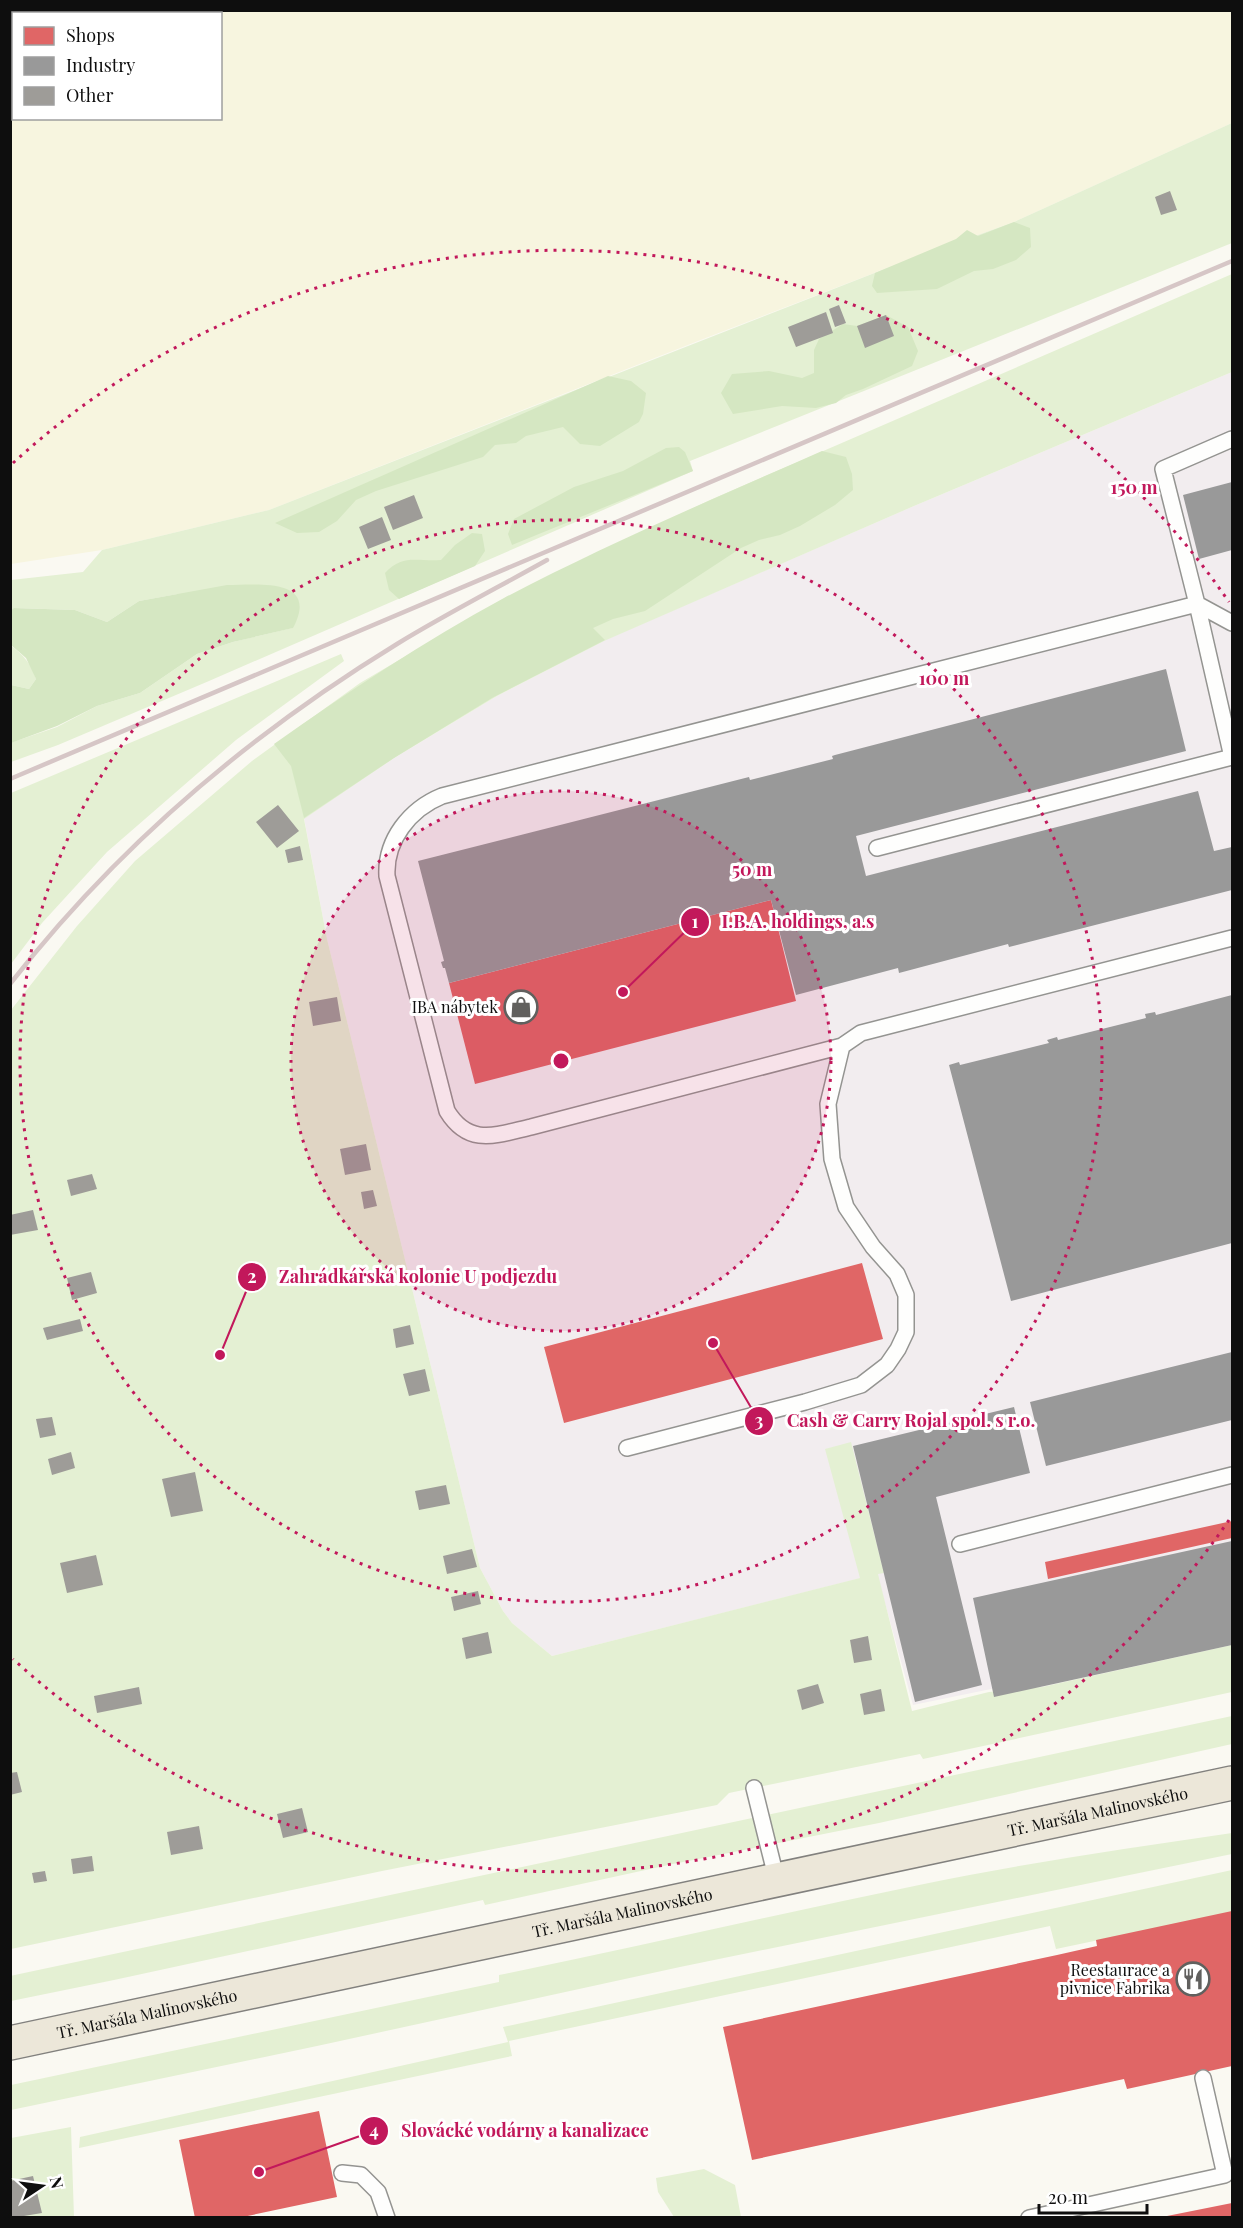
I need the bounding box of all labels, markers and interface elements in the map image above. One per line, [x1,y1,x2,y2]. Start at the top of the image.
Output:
legend [12,12,222,120]
text: Shops [66,23,115,47]
text: Industry [66,53,135,77]
text: Other [66,83,113,107]
text: 150 m [1110,475,1158,499]
text: 100 m [919,666,970,690]
text: 50 m [732,857,773,881]
callout: I.B.A. holdings, a.s [680,904,887,940]
text: 1 [692,909,699,933]
text: I.B.A. holdings, a.s [722,909,874,933]
shop icon: IBA nábytek [503,989,539,1025]
place label: IBA nábytek [412,996,498,1017]
centre of rings [551,1051,571,1071]
callout: Zahrádkářská kolonie U podjezdu [237,1259,569,1295]
text: 2 [247,1264,257,1288]
text: Zahrádkářská kolonie U podjezdu [279,1264,557,1288]
callout: Cash & Carry Rojal spol. s r.o. [744,1403,1047,1439]
text: 3 [755,1408,764,1432]
text: Cash & Carry Rojal spol. s r.o. [787,1408,1035,1432]
street label: Tř. Maršála Malinovského [1005,1782,1190,1840]
street label: Tř. Maršála Malinovského [530,1883,714,1942]
place label: Reestaurace a pivnice Fabrika [1060,1959,1170,1998]
restaurant icon: Reestaurace a pivnice Fabrika [1175,1961,1211,1997]
street label: Tř. Maršála Malinovského [55,1984,239,2043]
callout: Slovácké vodárny a kanalizace [359,2113,662,2149]
text: 4 [369,2118,379,2142]
text: Slovácké vodárny a kanalizace [401,2118,649,2142]
north arrow [12,2156,72,2216]
text: N [46,2175,69,2191]
scale bar [1039,2177,1147,2215]
text: 20 m [1048,2185,1088,2209]

